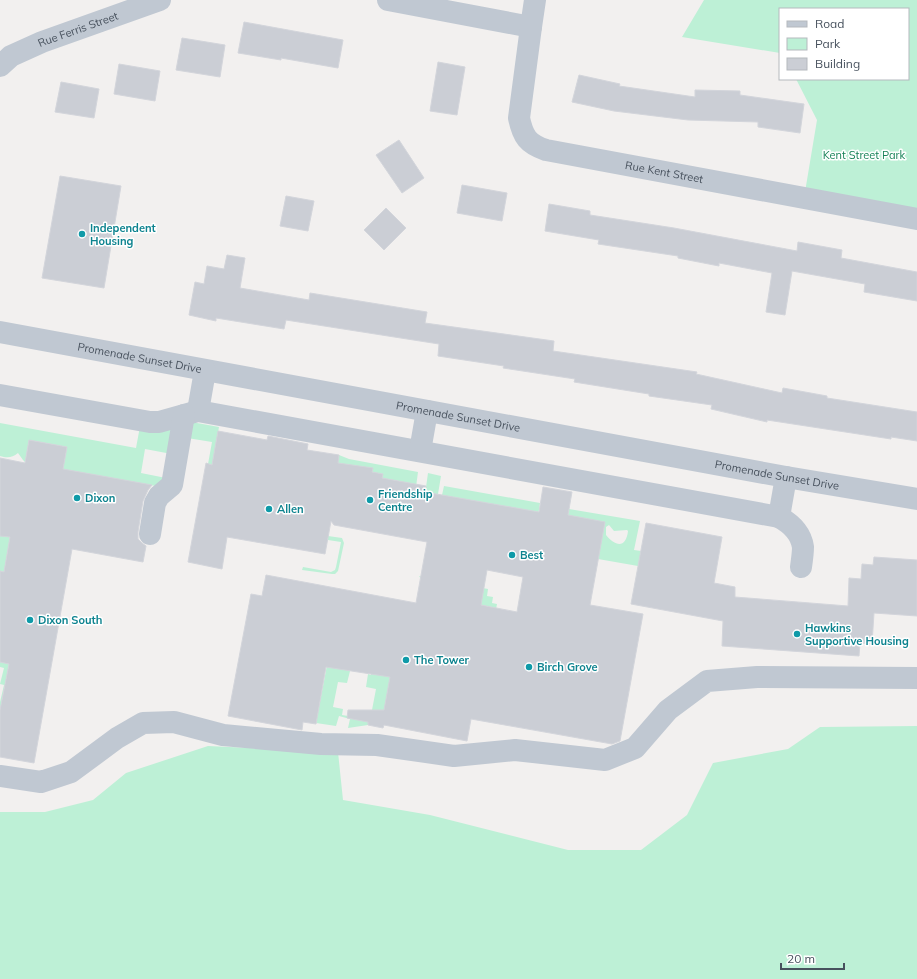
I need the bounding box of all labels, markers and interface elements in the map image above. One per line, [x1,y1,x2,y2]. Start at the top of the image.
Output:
street label: Rue Ferris Street [35,8,120,50]
legend [779,8,909,80]
text: Road [815,16,844,31]
text: Park [815,36,841,51]
text: Building [815,56,860,71]
park label: Kent Street Park [823,148,906,162]
street label: Rue Kent Street [624,158,705,186]
place label: Independent Housing [90,221,156,248]
marker: Independent Housing [77,229,87,239]
street label: Promenade Sunset Drive [76,339,203,376]
street label: Promenade Sunset Drive [395,398,521,435]
street label: Promenade Sunset Drive [714,457,840,493]
place label: Friendship Centre [378,487,433,514]
place label: Dixon [85,491,115,505]
marker: Dixon [72,493,82,503]
marker: Friendship Centre [365,495,375,505]
place label: Allen [277,502,304,516]
marker: Allen [264,504,274,514]
place label: Best [520,548,543,562]
marker: Best [507,550,517,560]
place label: Dixon South [38,613,102,627]
marker: Dixon South [25,615,35,625]
place label: Hawkins Supportive Housing [805,621,909,648]
marker: Hawkins Supportive Housing [792,629,802,639]
place label: The Tower [414,653,469,667]
marker: The Tower [401,655,411,665]
place label: Birch Grove [537,660,598,674]
marker: Birch Grove [524,662,534,672]
scale bar [781,945,844,971]
text: 20 m [787,951,815,966]

